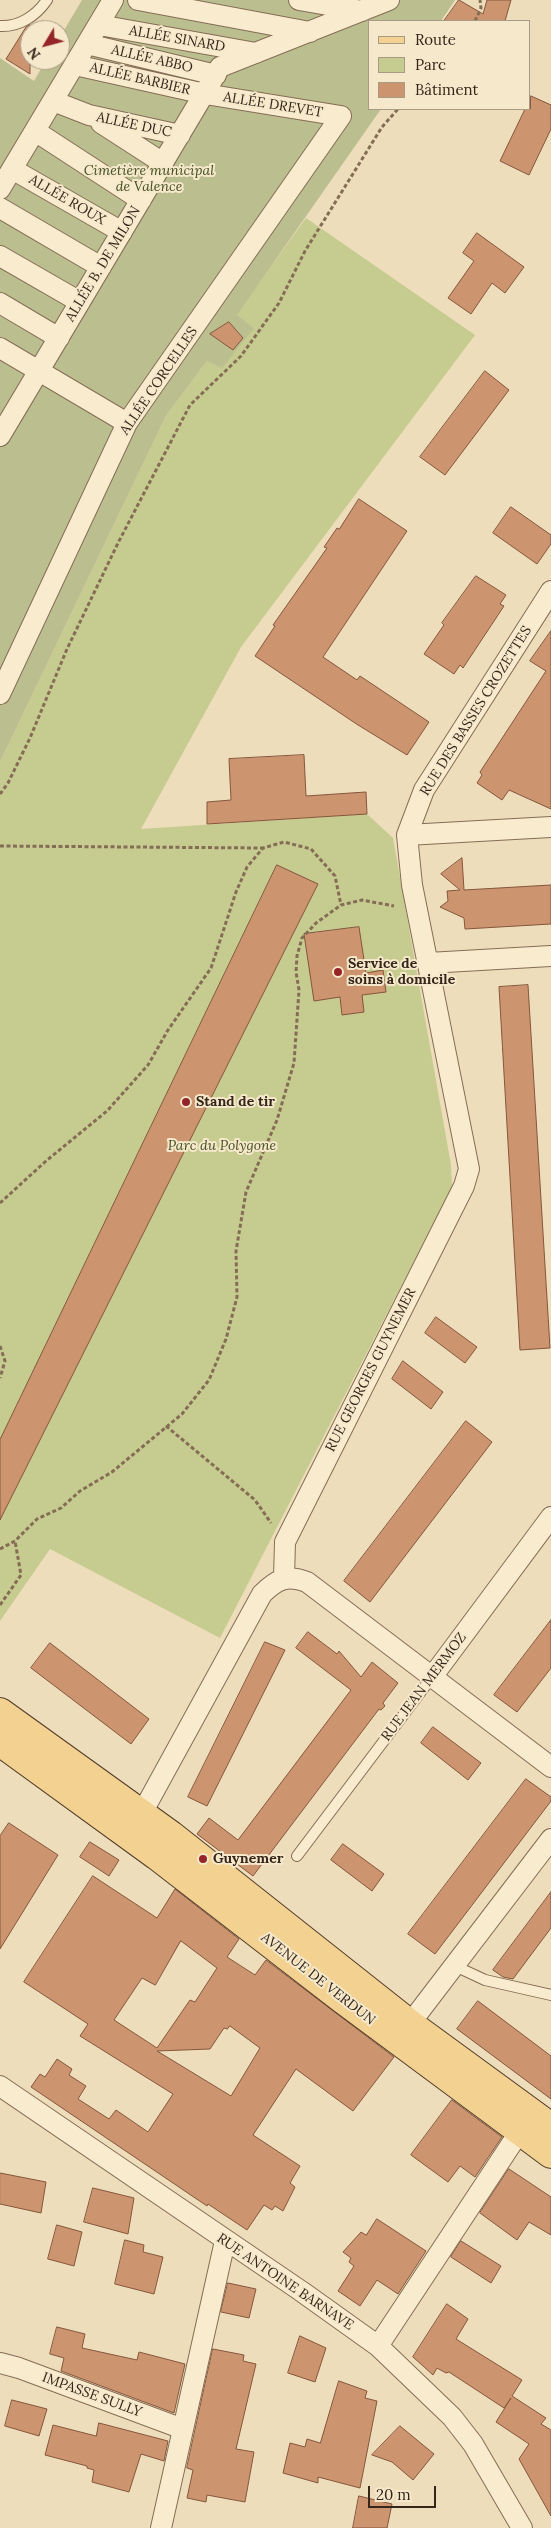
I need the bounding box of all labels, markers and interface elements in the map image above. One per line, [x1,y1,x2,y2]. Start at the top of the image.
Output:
north arrow [20,20,70,70]
legend [368,20,531,110]
street label: ALLÉE SINARD [128,22,226,56]
text: Route [415,30,456,49]
street label: ALLÉE ABBO [110,41,194,77]
text: N [23,44,44,63]
text: Parc [415,55,446,74]
street label: ALLÉE BARBIER [88,59,192,99]
text: Bâtiment [415,80,478,99]
street label: ALLÉE DREVET [222,89,324,121]
street label: ALLÉE DUC [95,109,173,141]
park label: Cimetière municipal de Valence [84,163,214,196]
street label: ALLÉE ROUX [26,171,108,229]
street label: ALLÉE B. DE MILON [62,203,144,325]
street label: ALLÉE CORCELLES [117,324,201,438]
street label: RUE DES BASSES CROZETTES [417,623,535,799]
place label: Service de soins à domicile [348,956,455,989]
marker: Service de soins à domicile [332,966,344,978]
place label: Stand de tir [196,1094,275,1110]
marker: Stand de tir [180,1096,192,1108]
park label: Parc du Polygone [168,1138,276,1154]
street label: RUE GEORGES GUYNEMER [322,1285,420,1455]
street label: RUE JEAN MERMOZ [378,1629,470,1745]
place label: Guynemer [213,1851,283,1867]
marker: Guynemer [197,1853,209,1865]
street label: AVENUE DE VERDUN [257,1929,379,2029]
street label: RUE ANTOINE BARNAVE [213,2230,357,2334]
street label: IMPASSE SULLY [40,2369,144,2421]
scale bar [371,2476,438,2508]
text: 20 m [376,2485,411,2504]

